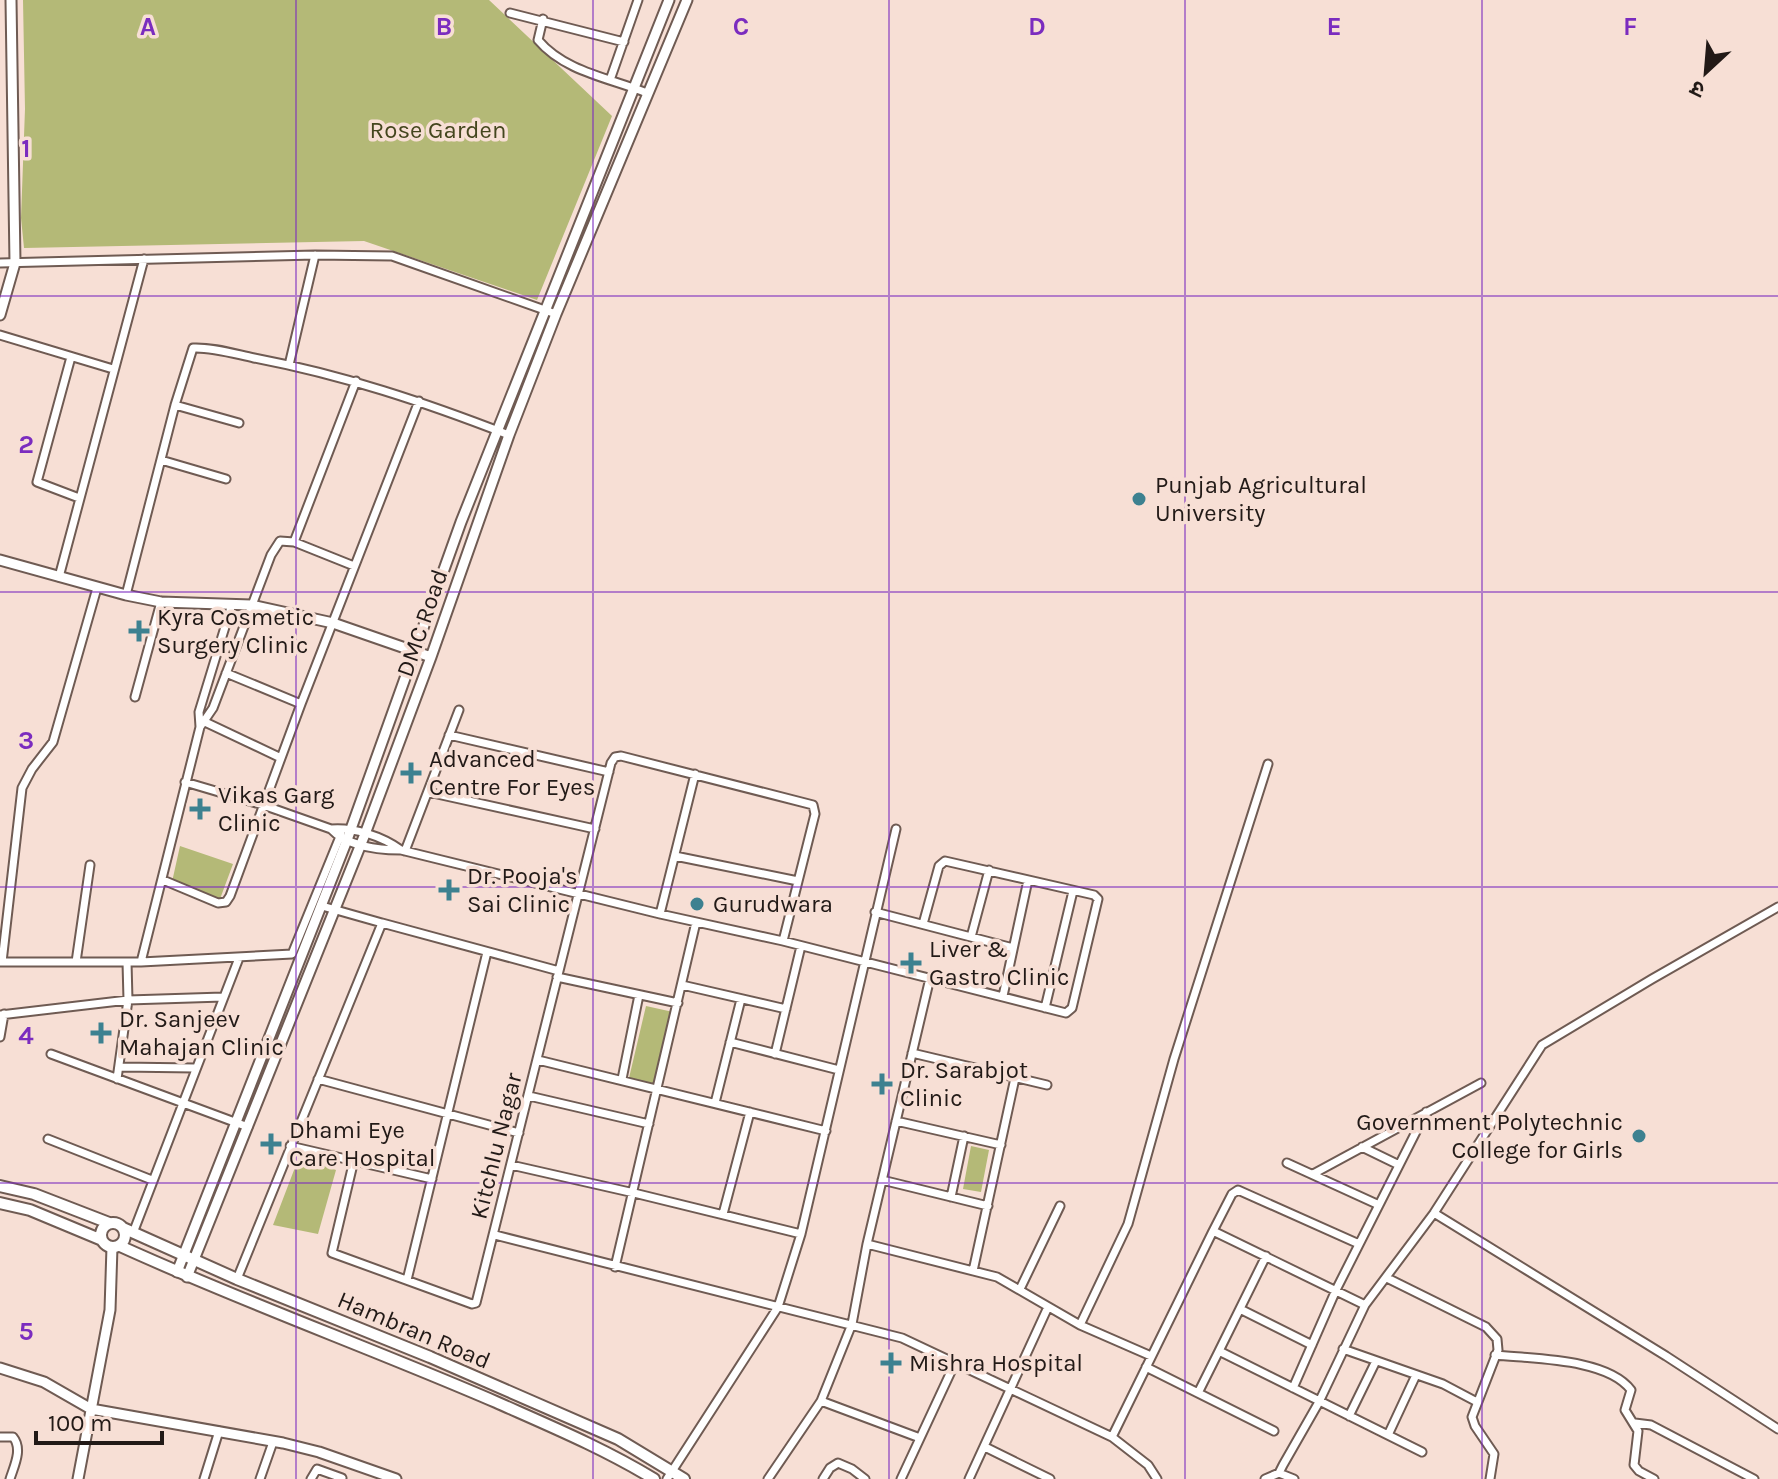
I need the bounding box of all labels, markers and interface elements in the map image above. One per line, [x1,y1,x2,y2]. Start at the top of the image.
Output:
text: A [140,11,156,42]
text: B [436,11,452,42]
text: C [733,11,749,42]
text: D [1028,11,1046,42]
text: E [1326,11,1342,42]
text: F [1623,11,1637,42]
north arrow [1666,32,1746,112]
text: उ [1685,74,1709,104]
park label: Rose Garden [370,116,506,144]
text: 1 [21,133,31,164]
text: 2 [18,429,34,460]
place label: Punjab Agricultural University [1155,471,1367,527]
marker: Punjab Agricultural University [1130,490,1148,508]
street label: DMC Road [391,566,453,680]
place label: Kyra Cosmetic Surgery Clinic [157,603,314,659]
marker: Kyra Cosmetic Surgery Clinic [128,620,150,642]
text: 3 [18,725,34,756]
place label: Advanced Centre For Eyes [429,745,595,801]
marker: Advanced Centre For Eyes [400,762,422,784]
place label: Vikas Garg Clinic [218,781,335,837]
marker: Vikas Garg Clinic [189,798,211,820]
place label: Dr. Pooja's Sai Clinic [467,862,578,918]
marker: Dr. Pooja's Sai Clinic [438,879,460,901]
place label: Gurudwara [713,890,833,918]
marker: Gurudwara [688,895,706,913]
place label: Liver & Gastro Clinic [929,935,1069,991]
marker: Liver & Gastro Clinic [900,952,922,974]
place label: Dr. Sanjeev Mahajan Clinic [119,1005,284,1061]
text: 4 [18,1020,34,1051]
marker: Dr. Sanjeev Mahajan Clinic [90,1022,112,1044]
place label: Dr. Sarabjot Clinic [900,1056,1028,1112]
street label: Kitchlu Nagar [464,1070,528,1222]
marker: Dr. Sarabjot Clinic [871,1073,893,1095]
place label: Government Polytechnic College for Girls [1356,1108,1623,1164]
place label: Dhami Eye Care Hospital [289,1116,436,1172]
marker: Government Polytechnic College for Girls [1630,1127,1648,1145]
marker: Dhami Eye Care Hospital [260,1133,282,1155]
street label: Hambran Road [333,1285,495,1375]
text: 5 [18,1316,34,1347]
place label: Mishra Hospital [909,1349,1083,1377]
marker: Mishra Hospital [880,1352,902,1374]
scale bar [36,1395,162,1445]
text: 100 m [48,1409,113,1437]

